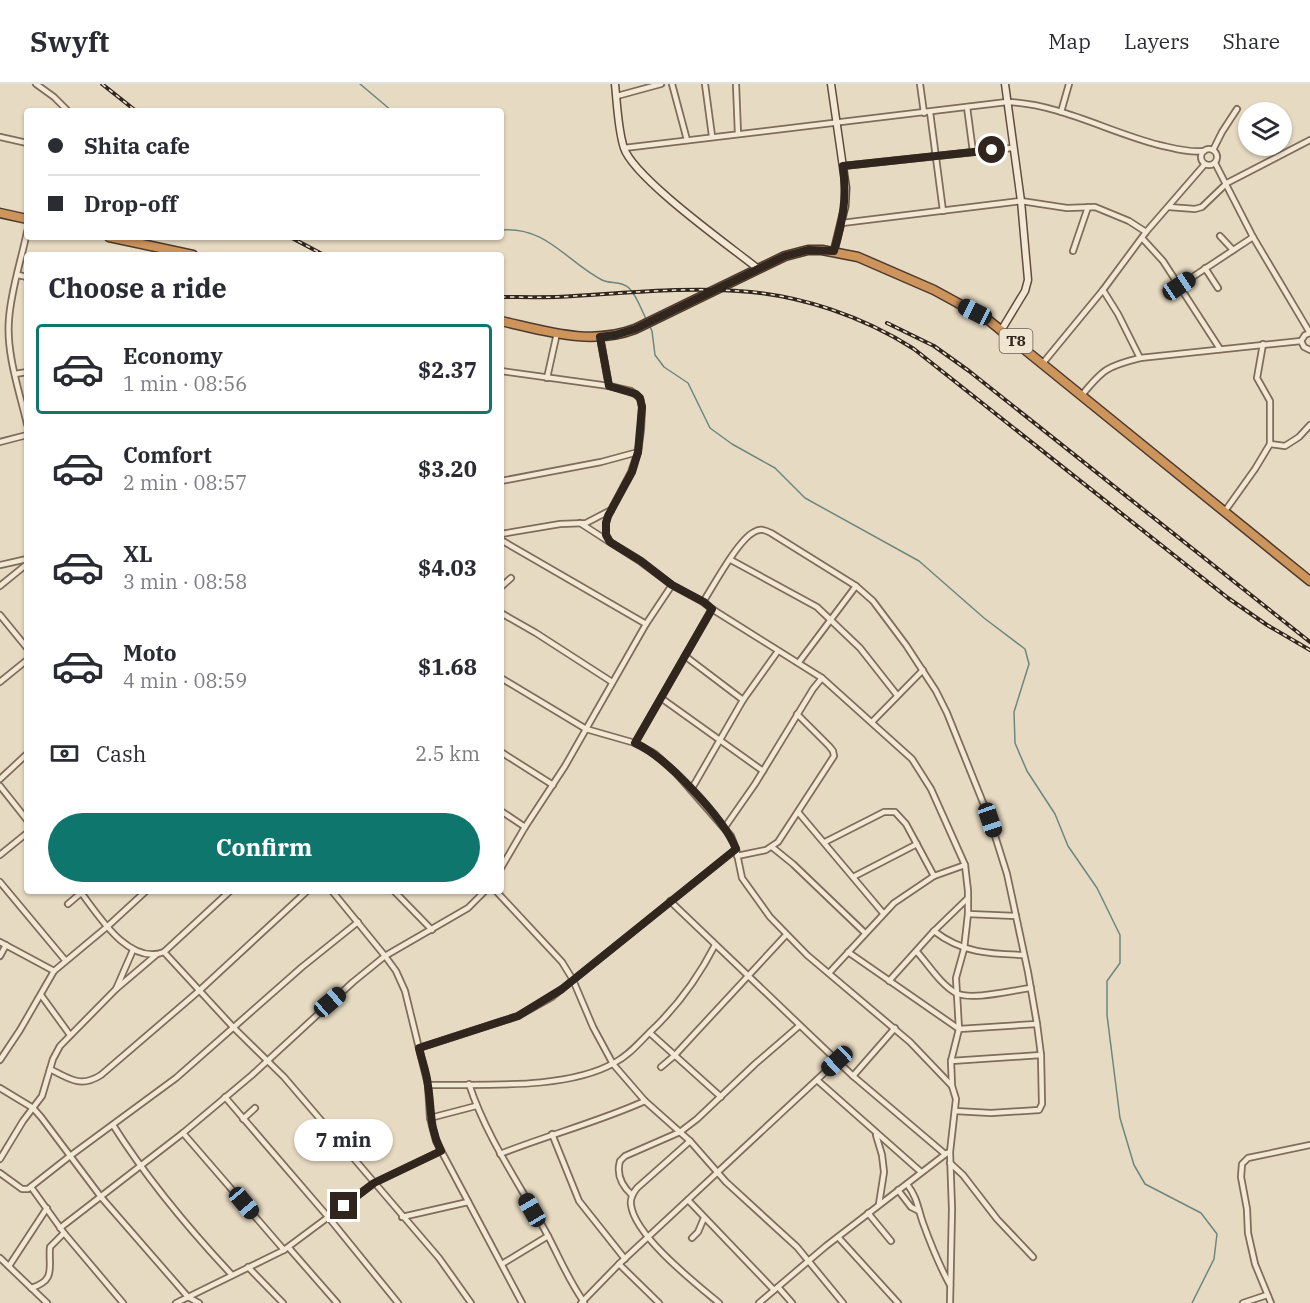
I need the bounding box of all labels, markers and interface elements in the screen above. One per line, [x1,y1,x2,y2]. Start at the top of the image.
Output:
text: Swyft [30,23,109,60]
text: Map [1048,27,1091,55]
text: Layers [1124,27,1190,55]
text: Share [1223,27,1280,55]
map controls [1238,102,1292,156]
button: layers [1238,102,1292,156]
text: Shita cafe [84,131,190,160]
route start [978,136,1005,163]
text: Drop-off [84,189,178,218]
car [1159,268,1199,304]
text: Choose a ride [48,270,227,305]
car [955,296,995,328]
road number: T8 [1000,329,1032,353]
text: Economy [123,341,223,370]
icon: car [51,342,105,396]
text: $2.37 [418,355,477,384]
text: 1 min · 08:56 [123,370,247,397]
text: Comfort [123,440,212,469]
icon: car [51,441,105,495]
text: $3.20 [418,454,477,483]
text: 2 min · 08:57 [123,469,247,496]
text: XL [123,539,153,568]
icon: car [51,540,105,594]
text: $4.03 [418,553,477,582]
text: 3 min · 08:58 [123,568,247,595]
text: Moto [123,638,177,667]
icon: car [51,639,105,693]
text: $1.68 [418,652,477,681]
text: 4 min · 08:59 [123,667,247,694]
icon: cash [48,737,81,770]
text: Cash [96,739,147,768]
text: 2.5 km [415,740,480,767]
car [976,800,1004,840]
button: Confirm [48,813,480,882]
car [311,983,349,1021]
car [818,1042,856,1080]
callout: 7 min [294,1119,394,1161]
text: 7 min [316,1126,372,1153]
car [226,1183,262,1223]
car [515,1190,549,1230]
route end [330,1192,357,1219]

